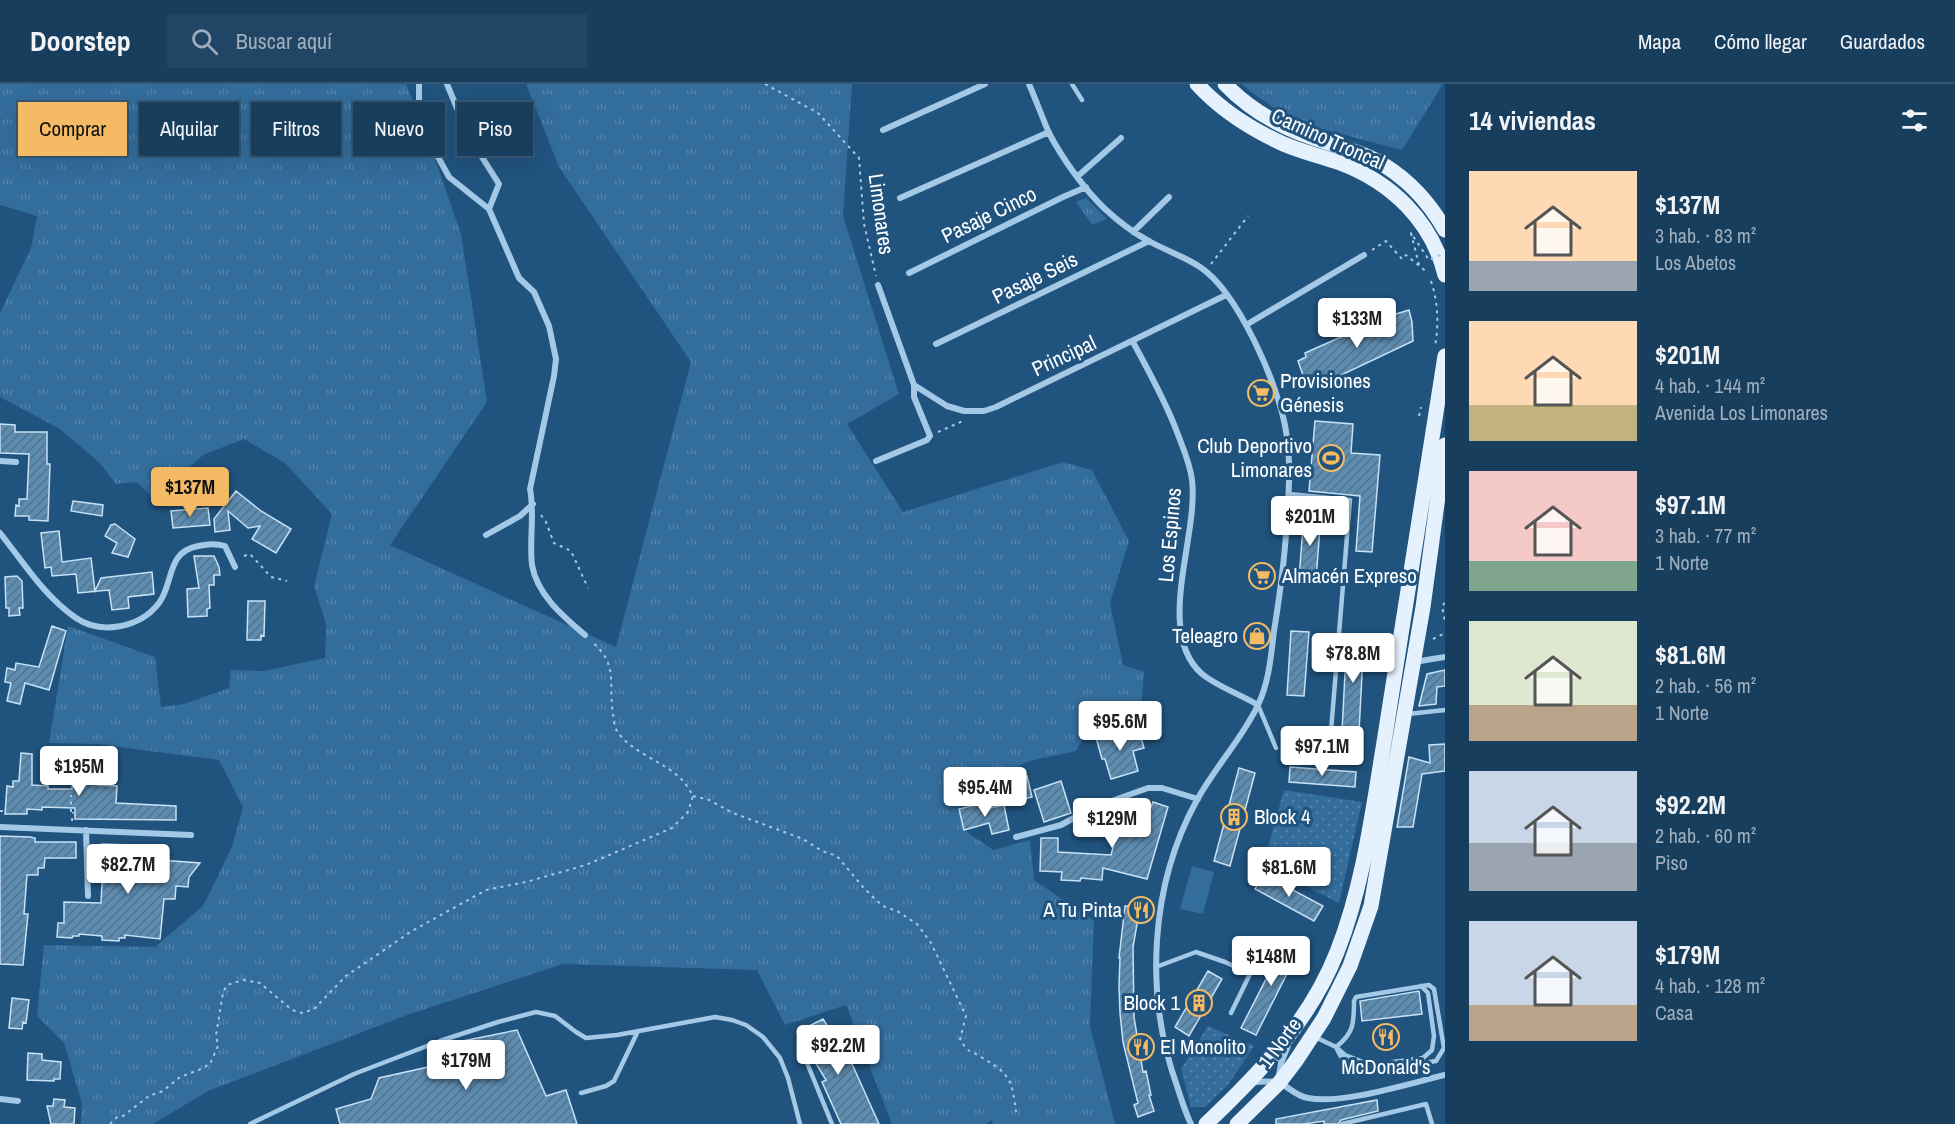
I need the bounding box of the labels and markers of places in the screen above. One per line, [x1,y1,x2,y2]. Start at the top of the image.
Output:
pin: $133M [1315,298,1399,349]
place label: Provisiones Génesis [1280,366,1371,419]
supermarket icon: Provisiones Génesis [1246,378,1276,408]
place label: Club Deportivo Limonares [1197,431,1312,484]
sports icon: Club Deportivo Limonares [1316,443,1346,473]
pin: $137M [148,467,232,518]
pin: $201M [1268,496,1352,547]
supermarket icon: Almacén Expreso [1247,561,1277,591]
place label: Almacén Expreso [1281,561,1417,590]
place label: Teleagro [1172,621,1238,650]
shop icon: Teleagro [1242,621,1272,651]
pin: $78.8M [1304,633,1402,684]
pin: $95.6M [1071,701,1169,752]
pin: $97.1M [1273,726,1371,777]
pin: $195M [37,746,121,797]
pin: $95.4M [936,767,1034,818]
pin: $129M [1070,798,1154,849]
building icon: Block 4 [1219,802,1249,832]
place label: Block 4 [1254,802,1311,831]
pin: $82.7M [79,844,177,895]
pin: $81.6M [1240,847,1338,898]
place label: A Tu Pinta [1042,895,1122,924]
restaurant icon: A Tu Pinta [1126,895,1156,925]
pin: $148M [1229,936,1313,987]
place label: Block 1 [1124,988,1180,1017]
building icon: Block 1 [1184,988,1214,1018]
restaurant icon: McDonald's [1371,1022,1401,1052]
pin: $92.2M [789,1025,887,1076]
restaurant icon: El Monolito [1126,1032,1156,1062]
place label: El Monolito [1160,1032,1246,1061]
pin: $179M [424,1040,508,1091]
place label: McDonald's [1341,1052,1431,1081]

